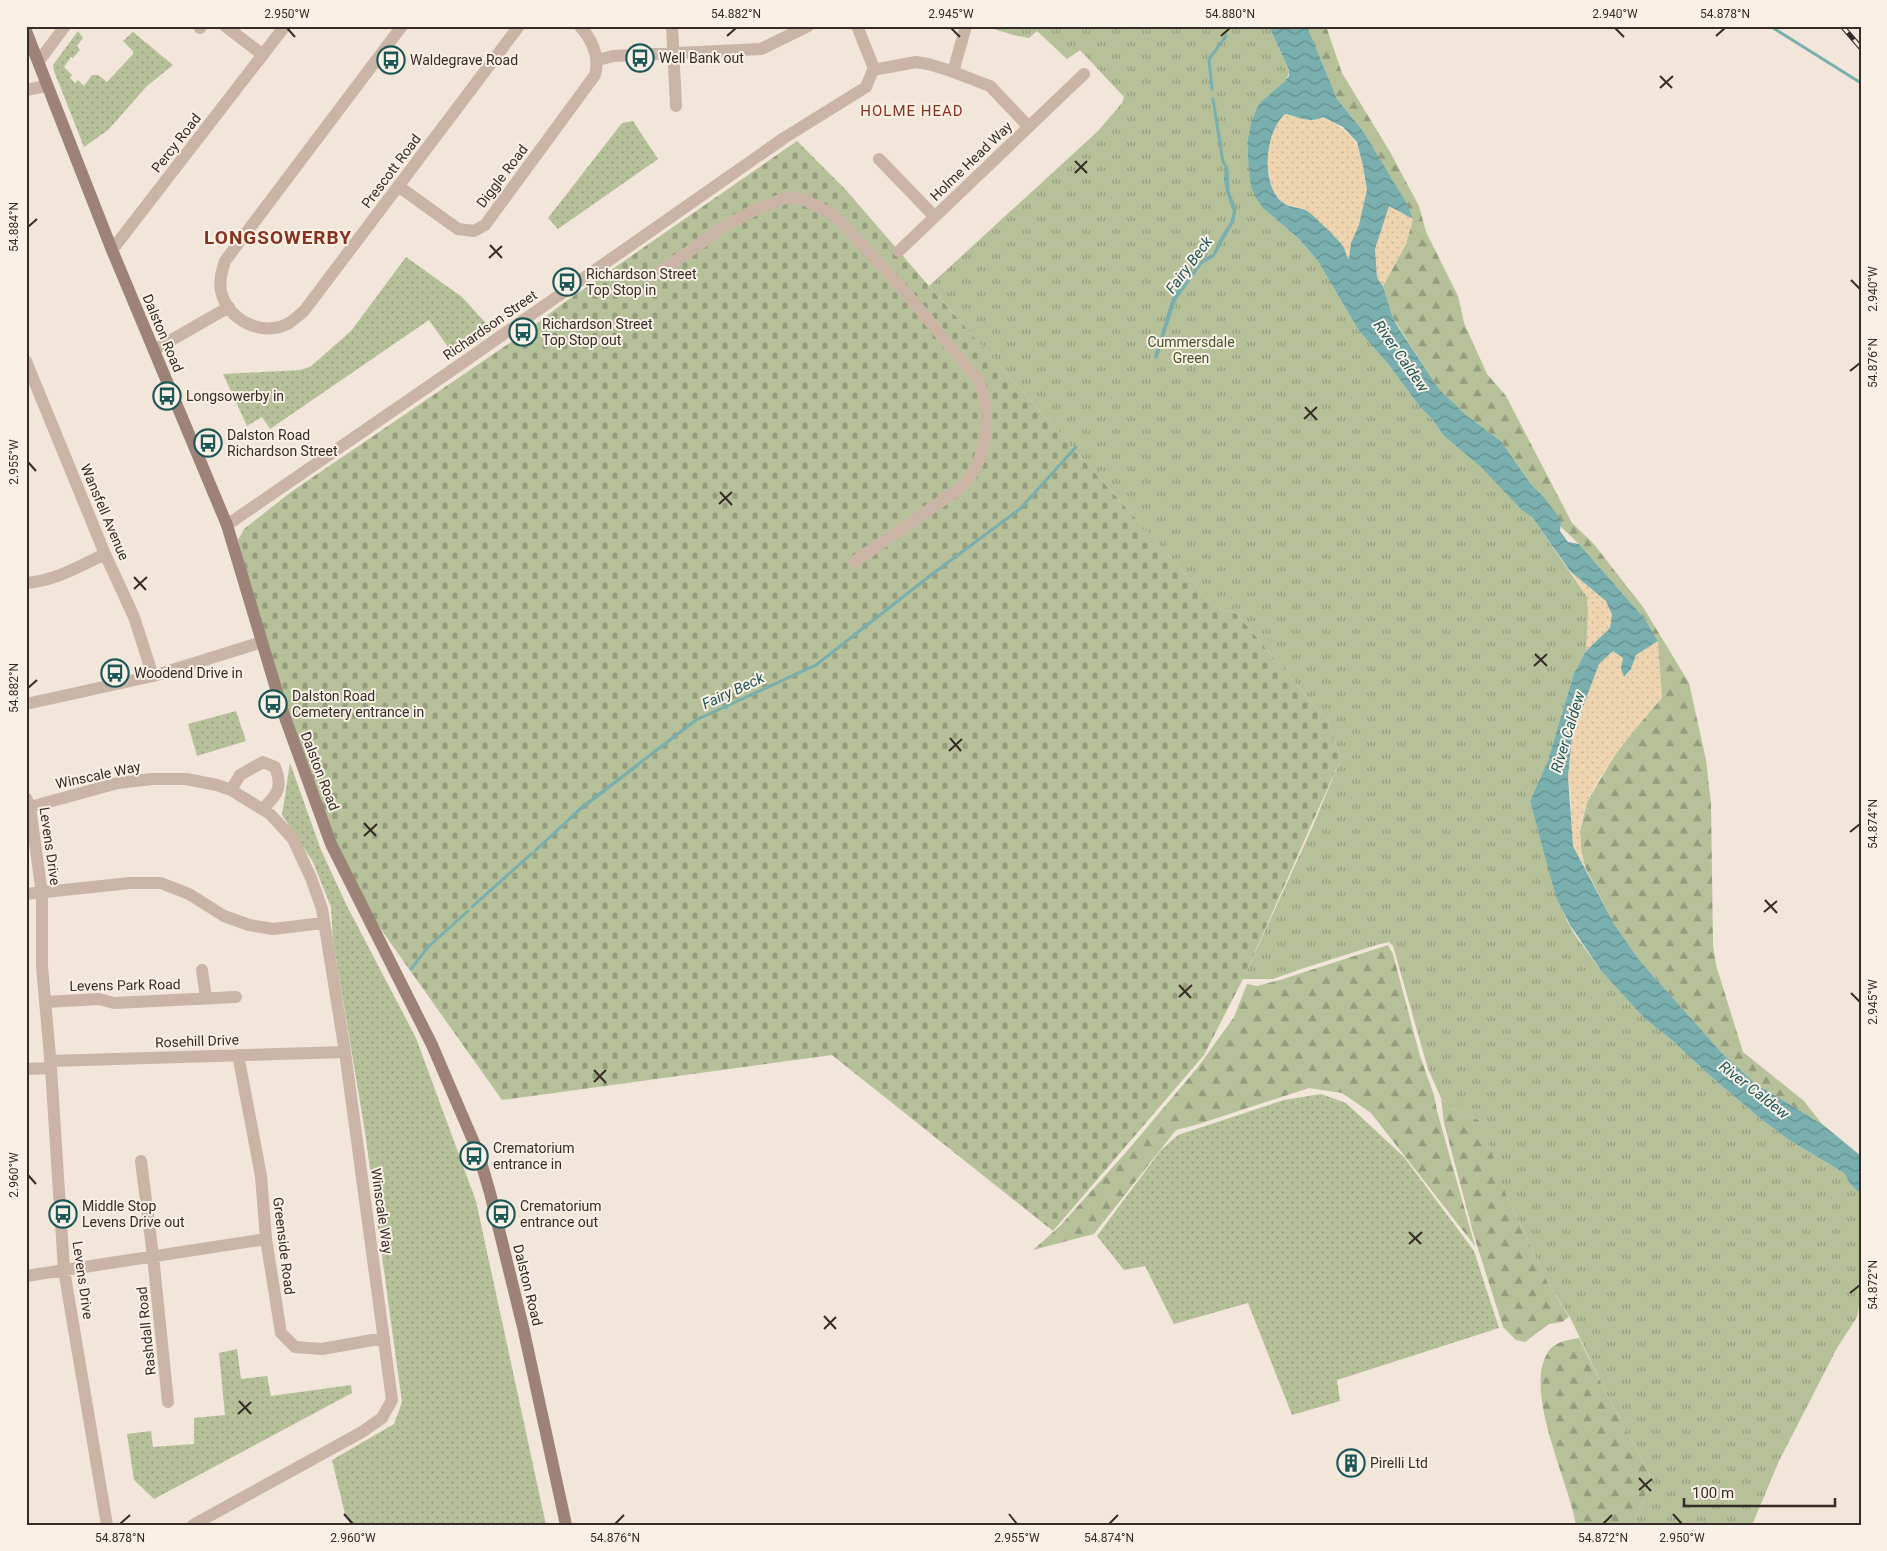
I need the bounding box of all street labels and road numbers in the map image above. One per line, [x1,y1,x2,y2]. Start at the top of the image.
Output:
street label: Percy Road [148,110,204,176]
street label: Holme Head Way [927,118,1015,204]
street label: Prescott Road [358,131,424,211]
street label: Diggle Road [473,141,531,211]
street label: Richardson Street [440,287,540,363]
street label: Dalston Road [139,292,187,374]
street label: Wansfell Avenue [78,461,132,563]
street label: Dalston Road [298,729,342,813]
street label: Winscale Way [54,758,142,792]
street label: Levens Drive [37,806,63,886]
street label: Levens Park Road [69,976,181,994]
street label: Rosehill Drive [155,1032,239,1050]
street label: Winscale Way [368,1167,396,1255]
street label: Greenside Road [270,1196,298,1296]
street label: Levens Drive [70,1240,96,1320]
street label: Dalston Road [510,1243,546,1327]
street label: Rashdall Road [133,1286,159,1376]

